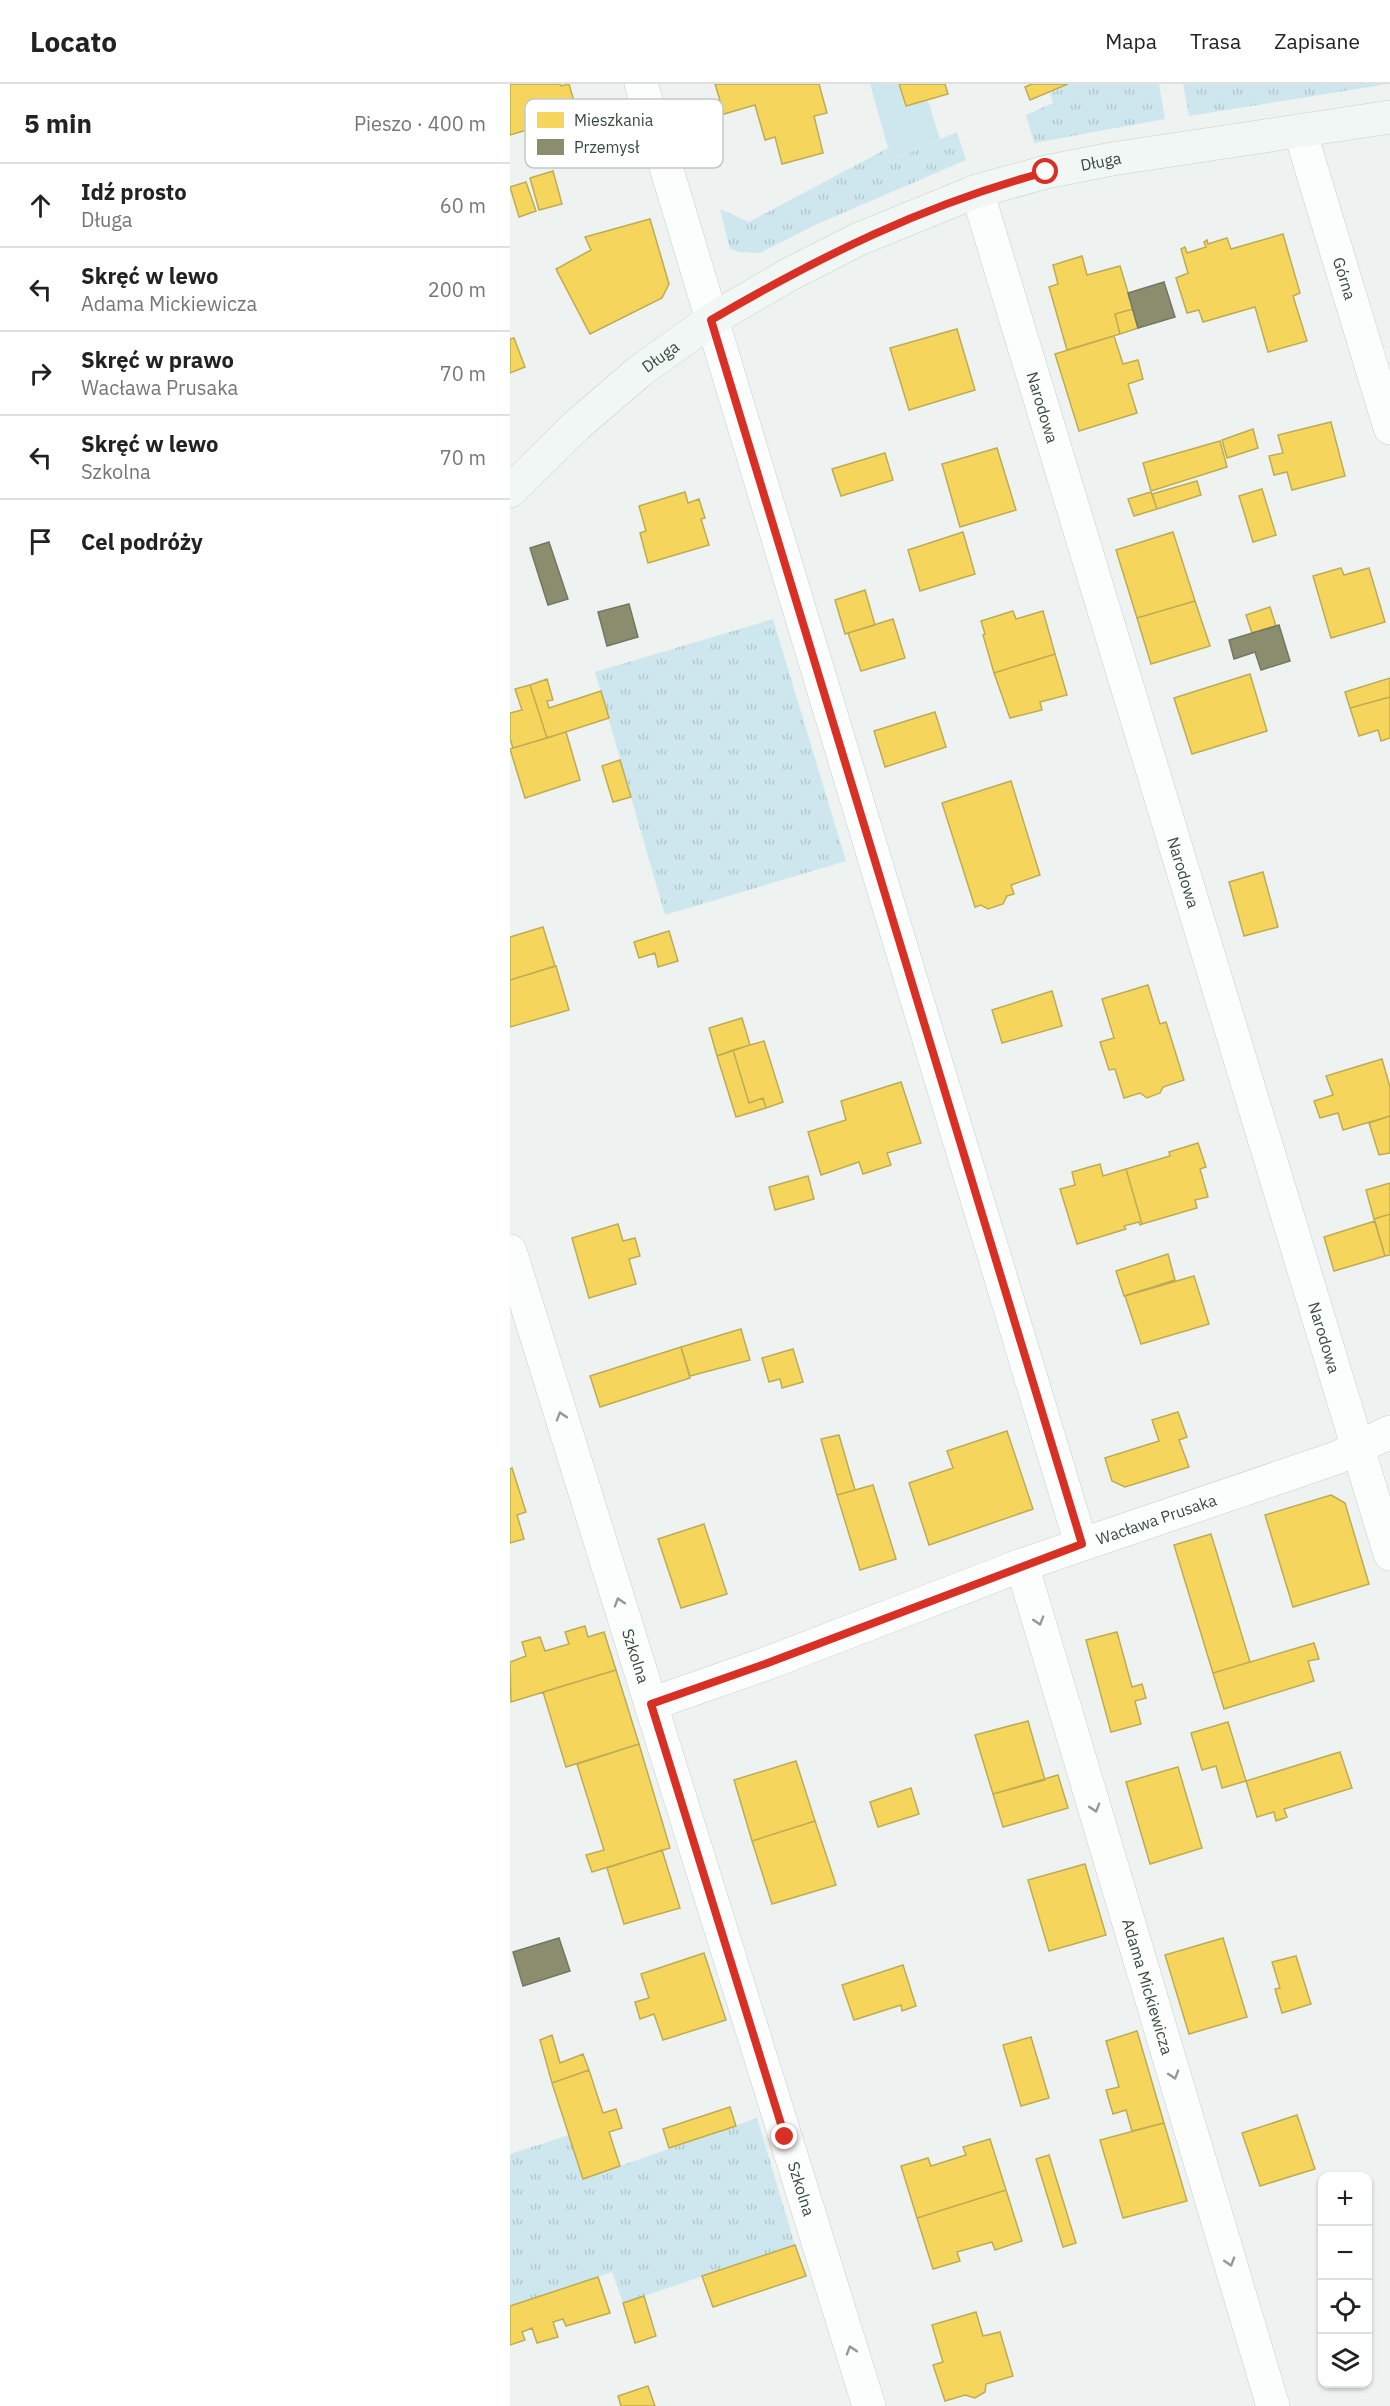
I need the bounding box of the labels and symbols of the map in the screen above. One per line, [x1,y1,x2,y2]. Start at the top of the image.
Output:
legend [525,99,723,168]
text: Mieszkania [574,110,654,130]
text: Przemysł [574,137,640,157]
street label: Długa [1079,148,1123,175]
route start [1032,158,1058,184]
street label: Górna [1329,255,1361,303]
street label: Długa [638,336,683,377]
street label: Narodowa [1022,369,1063,446]
street label: Narodowa [1163,834,1204,911]
street label: Narodowa [1304,1299,1345,1376]
one-way arrow [556,1411,568,1422]
street label: Wacława Prusaka [1093,1489,1219,1549]
one-way arrow [614,1597,626,1608]
one-way arrow [1032,1615,1044,1626]
street label: Szkolna [618,1626,654,1686]
one-way arrow [1088,1802,1100,1813]
street label: Adama Mickiewicza [1118,1916,1178,2057]
one-way arrow [1167,2069,1179,2080]
route end [771,2123,797,2149]
street label: Szkolna [784,2159,819,2219]
one-way arrow [1223,2256,1235,2267]
one-way arrow [846,2345,859,2356]

